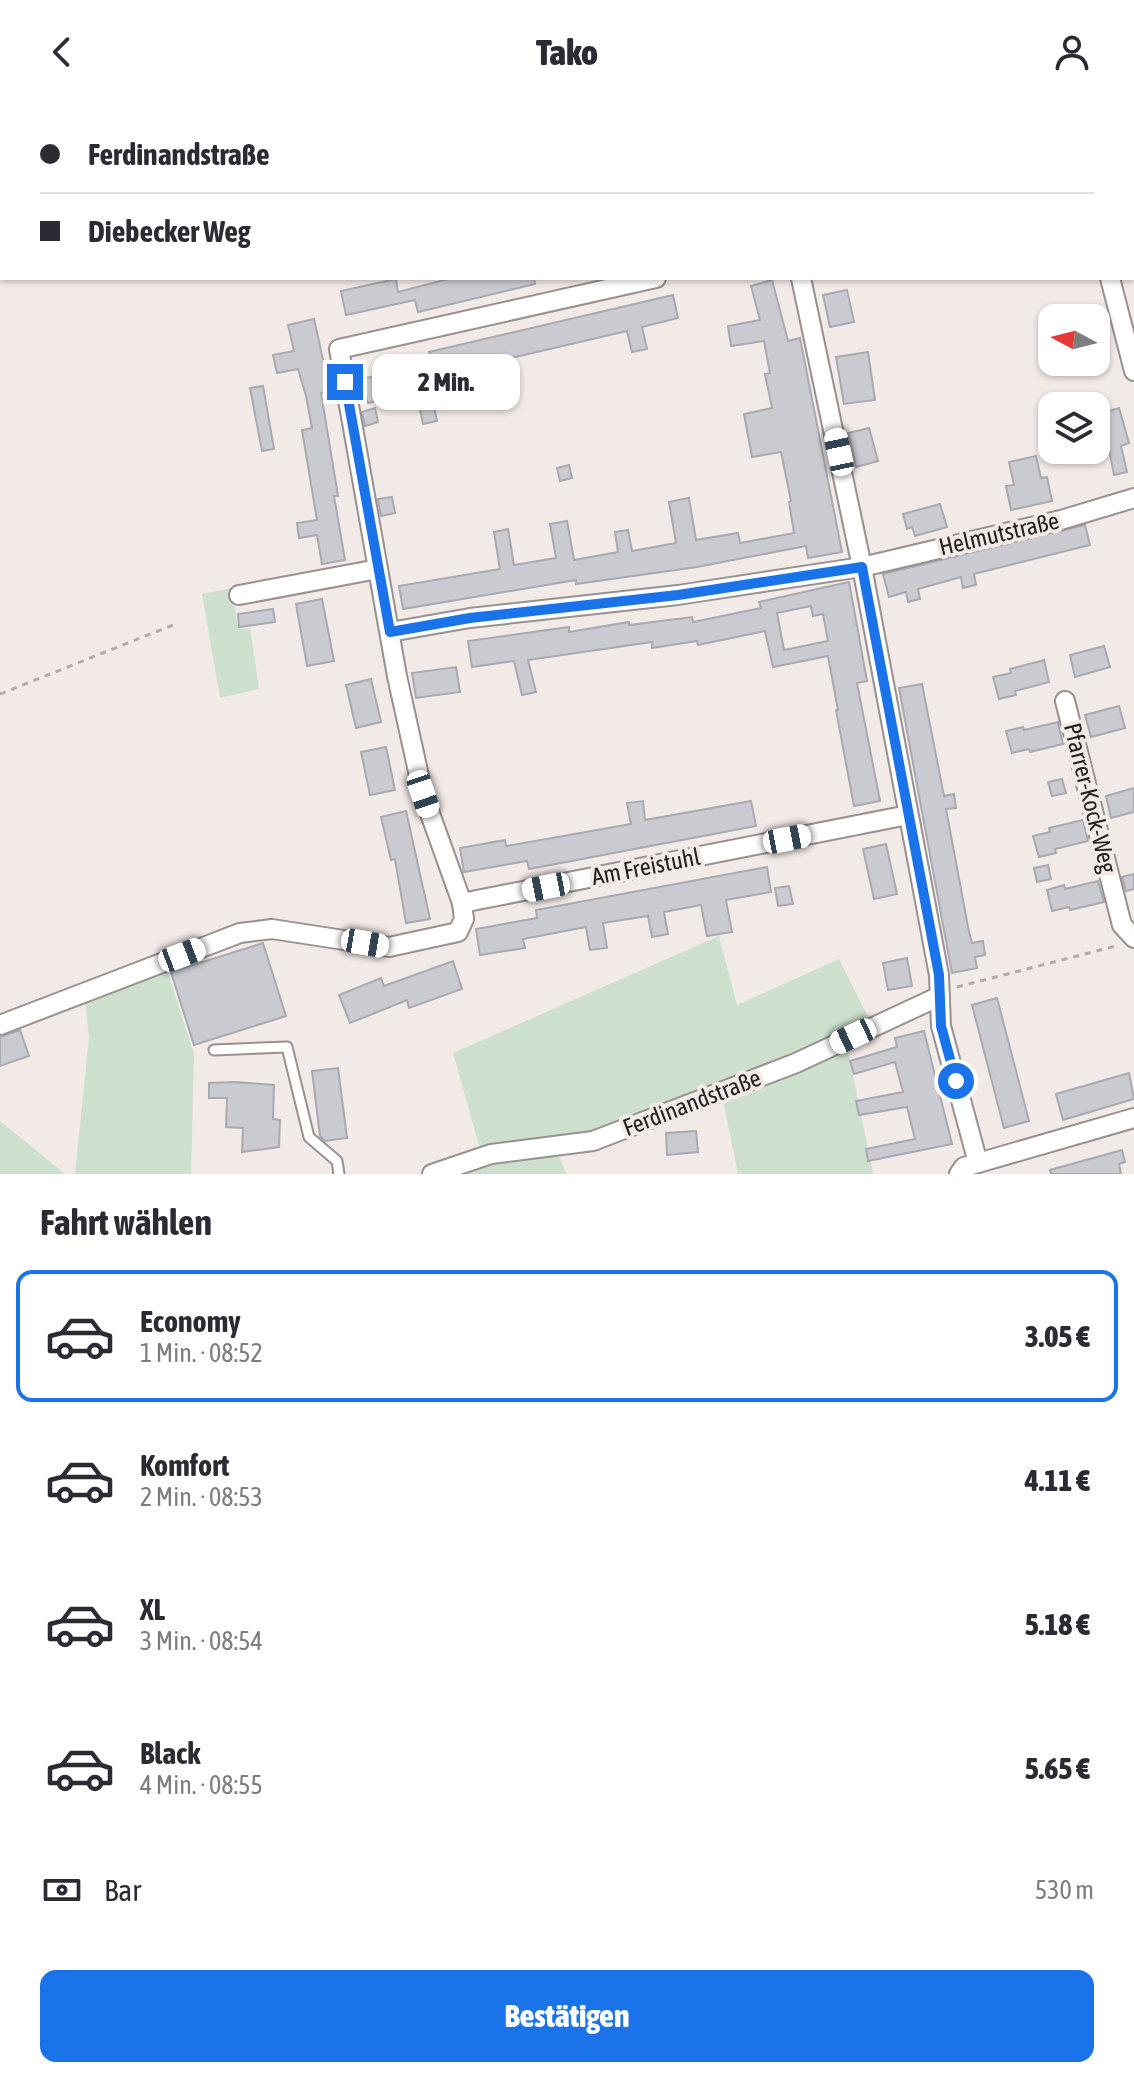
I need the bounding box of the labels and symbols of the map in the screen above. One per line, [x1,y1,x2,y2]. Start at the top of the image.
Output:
north arrow [1038,304,1110,376]
callout: 2 Min. [373,354,521,410]
route end [327,364,363,400]
car [822,426,856,478]
street label: Helmutstraße [936,507,1062,560]
street label: Pfarrer-Kock-Weg [1059,720,1122,876]
car [404,767,442,821]
car [761,823,813,855]
street label: Am Freistuhl [589,843,703,890]
car [520,871,572,903]
car [339,927,391,959]
car [155,935,209,975]
car [826,1015,880,1057]
route start [938,1063,974,1099]
street label: Ferdinandstraße [619,1064,764,1141]

